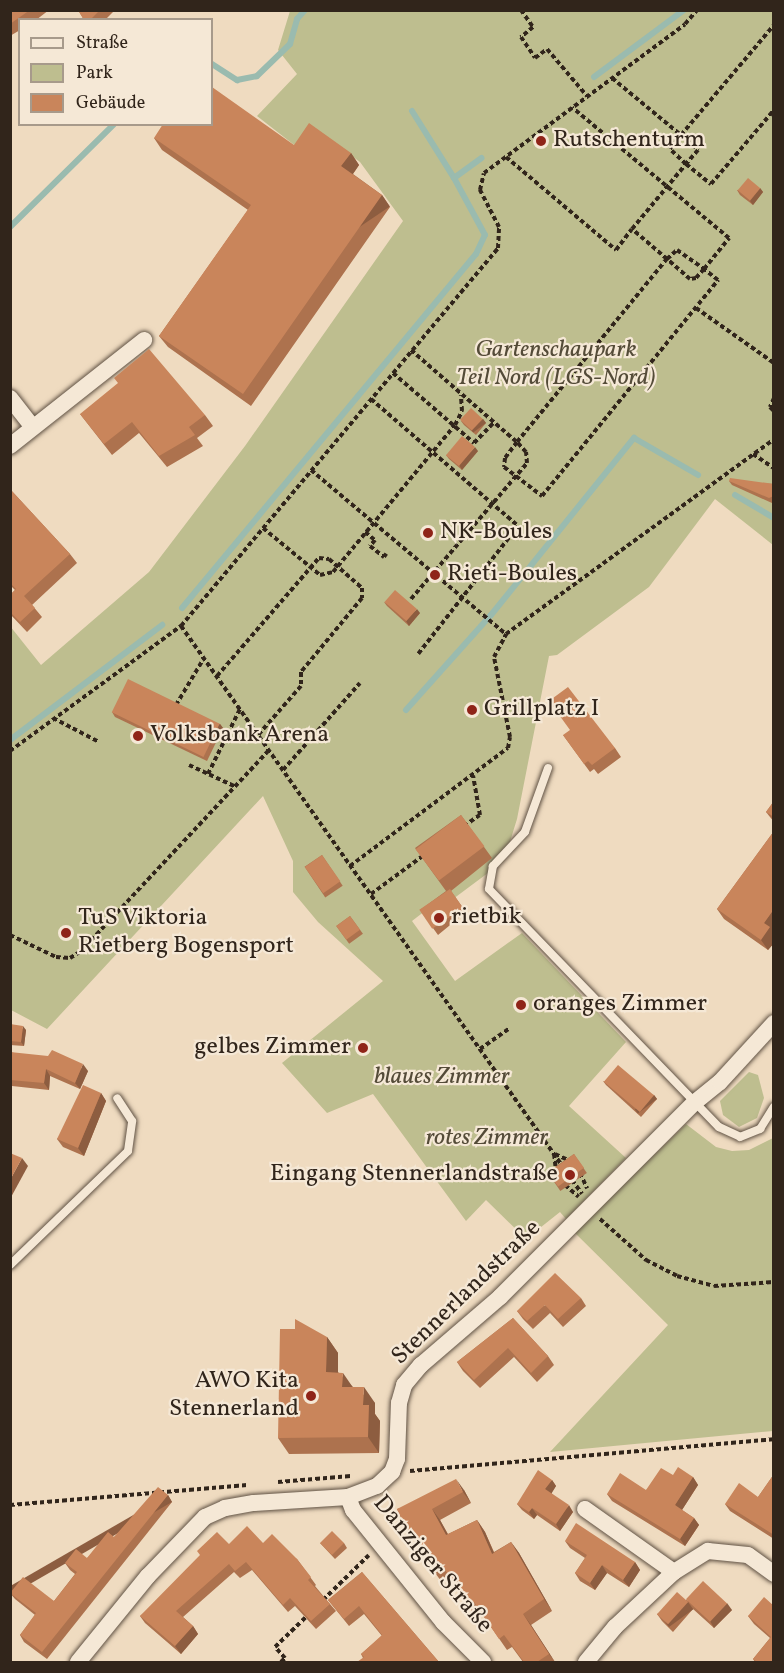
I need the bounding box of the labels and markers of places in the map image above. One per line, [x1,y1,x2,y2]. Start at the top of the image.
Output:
place label: Rutschenturm [553,127,705,155]
marker: Rutschenturm [534,134,548,148]
place label: NK-Boules [440,519,552,547]
marker: NK-Boules [421,526,435,540]
place label: Rieti-Boules [447,561,577,589]
marker: Rieti-Boules [428,568,442,582]
place label: Grillplatz I [484,696,599,724]
marker: Grillplatz I [465,703,479,717]
place label: Volksbank Arena [150,722,329,750]
marker: Volksbank Arena [131,729,145,743]
place label: rietbik [451,904,522,932]
place label: TuS Viktoria Rietberg Bogensport [78,905,294,961]
marker: rietbik [432,911,446,925]
marker: TuS Viktoria Rietberg Bogensport [59,926,73,940]
place label: oranges Zimmer [533,991,707,1019]
marker: oranges Zimmer [514,998,528,1012]
place label: gelbes Zimmer [194,1034,351,1062]
marker: gelbes Zimmer [356,1041,370,1055]
place label: Eingang Stennerlandstraße [270,1161,558,1189]
marker: Eingang Stennerlandstraße [563,1168,577,1182]
place label: AWO Kita Stennerland [169,1368,299,1424]
marker: AWO Kita Stennerland [304,1389,318,1403]

